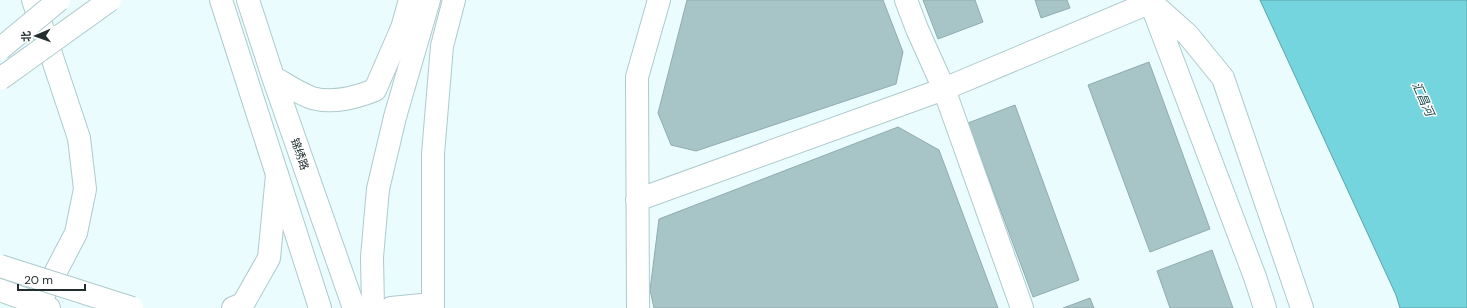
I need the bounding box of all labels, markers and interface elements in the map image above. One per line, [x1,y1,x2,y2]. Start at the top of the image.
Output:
north arrow [16,16,56,56]
text: 北 [19,31,33,42]
water label: 汇昌河 [1408,79,1438,121]
street label: 锦绣路 [288,136,312,172]
scale bar [18,266,85,292]
text: 20 m [24,272,53,288]

